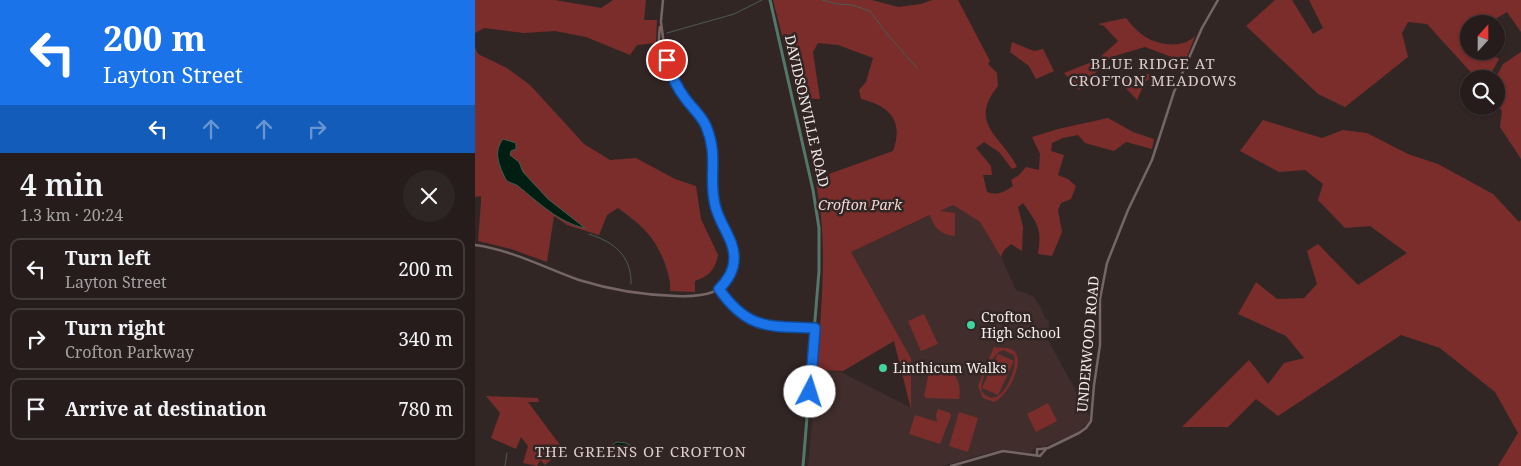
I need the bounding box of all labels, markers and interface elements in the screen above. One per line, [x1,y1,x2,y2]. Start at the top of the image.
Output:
text: 200 m [103,14,206,61]
north arrow [1460,15,1505,60]
map controls [1460,15,1505,115]
icon: left [20,20,85,85]
street label: DAVIDSONVILLE ROAD [781,33,834,189]
pin [646,39,688,81]
icon: arrive [653,46,681,74]
district label: BLUE RIDGE AT CROFTON MEADOWS [1069,53,1237,90]
text: Layton Street [103,59,243,89]
button: search [1460,70,1505,115]
icon: left [144,115,172,143]
icon: ahead [197,115,225,143]
icon: ahead [250,115,278,143]
icon: right [303,115,331,143]
text: 4 min [20,164,104,205]
button: close [403,170,455,222]
park label: Crofton Park [818,195,903,214]
text: 1.3 km · 20:24 [20,204,123,226]
text: Turn left [65,245,151,271]
icon: left [22,255,50,283]
text: 200 m [398,256,453,282]
text: Layton Street [65,271,167,293]
street label: UNDERWOOD ROAD [1072,275,1103,413]
place label: Crofton High School [981,307,1061,342]
text: Turn right [65,315,165,341]
marker: Crofton High School [965,319,977,331]
icon: right [22,325,50,353]
text: 340 m [398,326,453,352]
text: Crofton Parkway [65,341,194,363]
place label: Linthicum Walks [893,358,1007,377]
marker: Linthicum Walks [877,362,889,374]
position arrow [783,365,835,417]
icon: arrive [22,395,50,423]
text: Arrive at destination [65,396,267,422]
text: 780 m [398,396,453,422]
district label: THE GREENS OF CROFTON [535,441,747,461]

